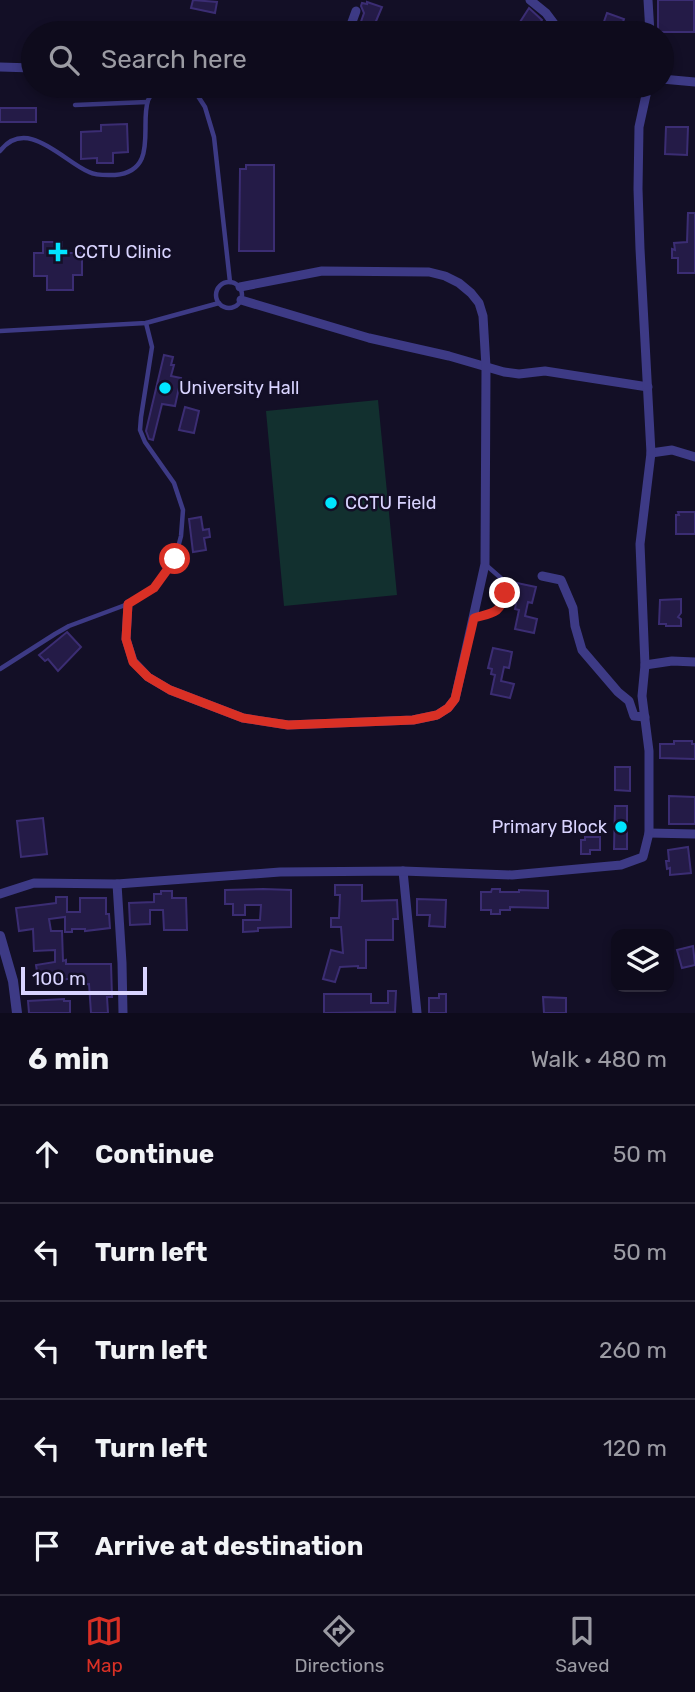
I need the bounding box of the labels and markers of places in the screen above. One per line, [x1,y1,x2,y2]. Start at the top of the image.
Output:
place label: CCTU Clinic [74,241,171,263]
marker: CCTU Clinic [48,242,68,262]
place label: University Hall [179,377,299,399]
marker: University Hall [157,380,173,396]
place label: CCTU Field [345,492,436,514]
marker: CCTU Field [323,495,339,511]
place label: Primary Block [492,816,608,838]
marker: Primary Block [613,819,629,835]

